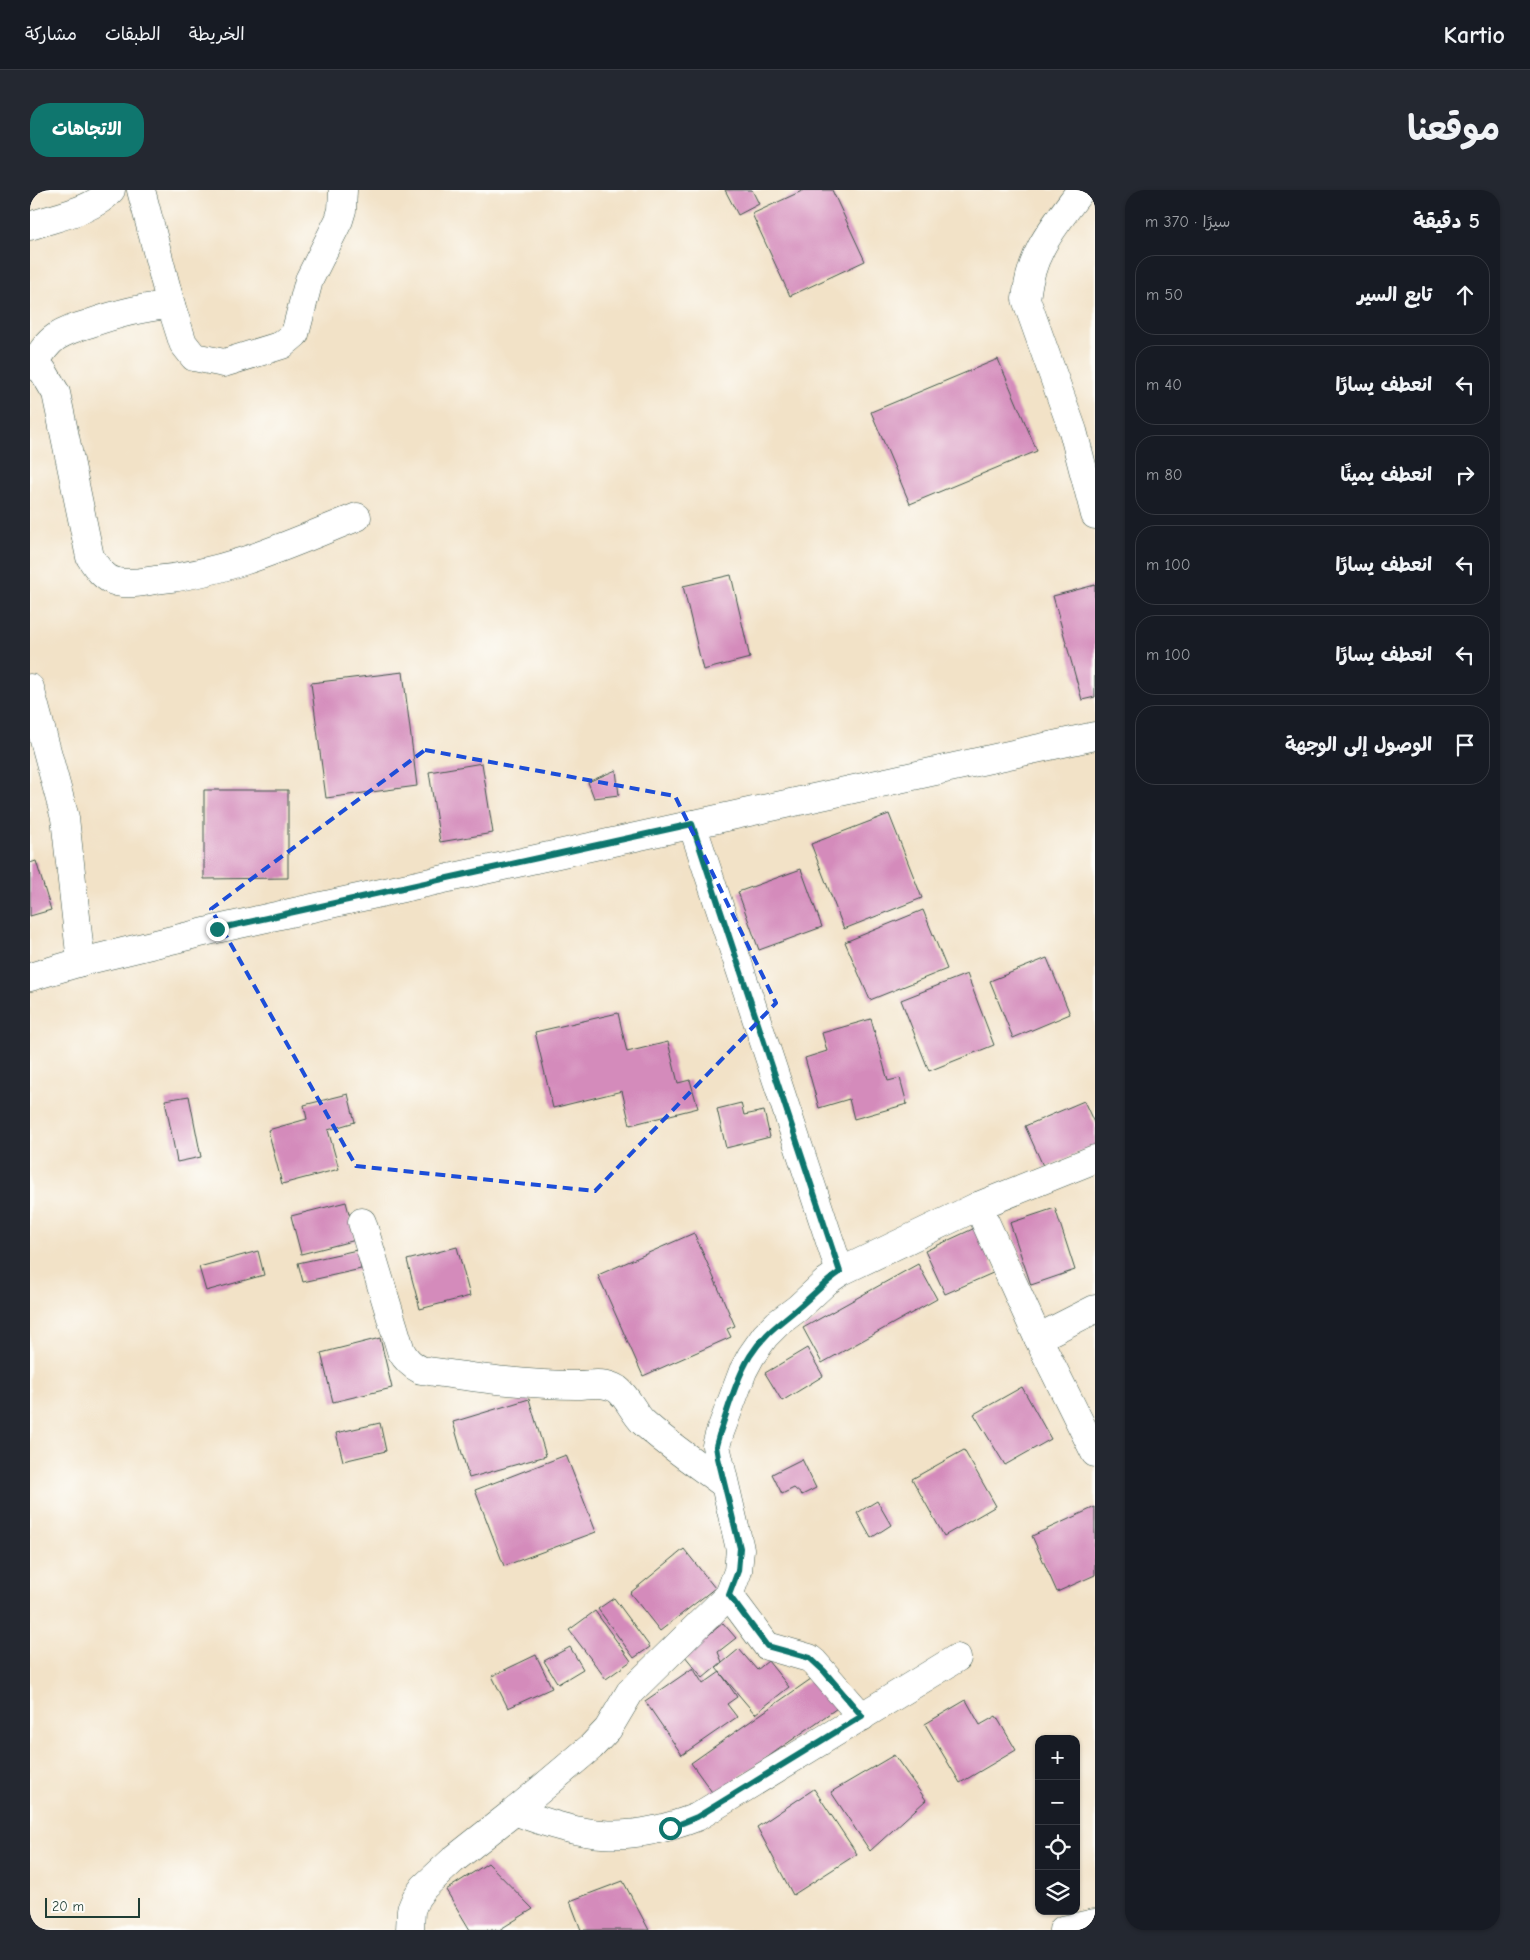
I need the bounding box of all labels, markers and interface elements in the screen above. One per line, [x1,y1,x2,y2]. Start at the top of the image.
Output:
text: Kartio [1444,21,1505,49]
text: مشاركة [25,24,77,45]
text: الطبقات [105,24,161,45]
text: الخريطة [189,24,245,45]
button: الاتجاهات [30,103,144,157]
text: موقعنا [1407,108,1500,149]
text: 5 دقيقة [1413,209,1480,233]
text: سيرًا · 370 m [1145,213,1230,231]
icon: ahead [1451,281,1479,309]
text: تابع السير [1358,284,1432,306]
text: 50 m [1146,286,1183,304]
icon: left [1451,371,1479,399]
text: انعطف يسارًا [1335,374,1432,396]
text: 40 m [1146,376,1182,394]
icon: right [1451,461,1479,489]
text: انعطف يمينًا [1340,464,1432,486]
text: 80 m [1146,466,1183,484]
icon: left [1451,551,1479,579]
text: انعطف يسارًا [1335,554,1432,576]
text: 100 m [1146,556,1190,574]
icon: left [1451,641,1479,669]
text: انعطف يسارًا [1335,644,1432,666]
text: 100 m [1146,646,1190,664]
icon: arrive [1451,731,1479,759]
text: الوصول إلى الوجهة [1285,734,1432,756]
route end [206,918,229,941]
map controls [1035,1735,1080,1915]
button: + [1035,1735,1080,1780]
button: − [1035,1780,1080,1825]
route start [659,1817,682,1840]
button: locate [1035,1825,1080,1870]
button: layers [1035,1870,1080,1915]
scale bar [45,1895,140,1918]
text: 20 m [52,1898,84,1915]

